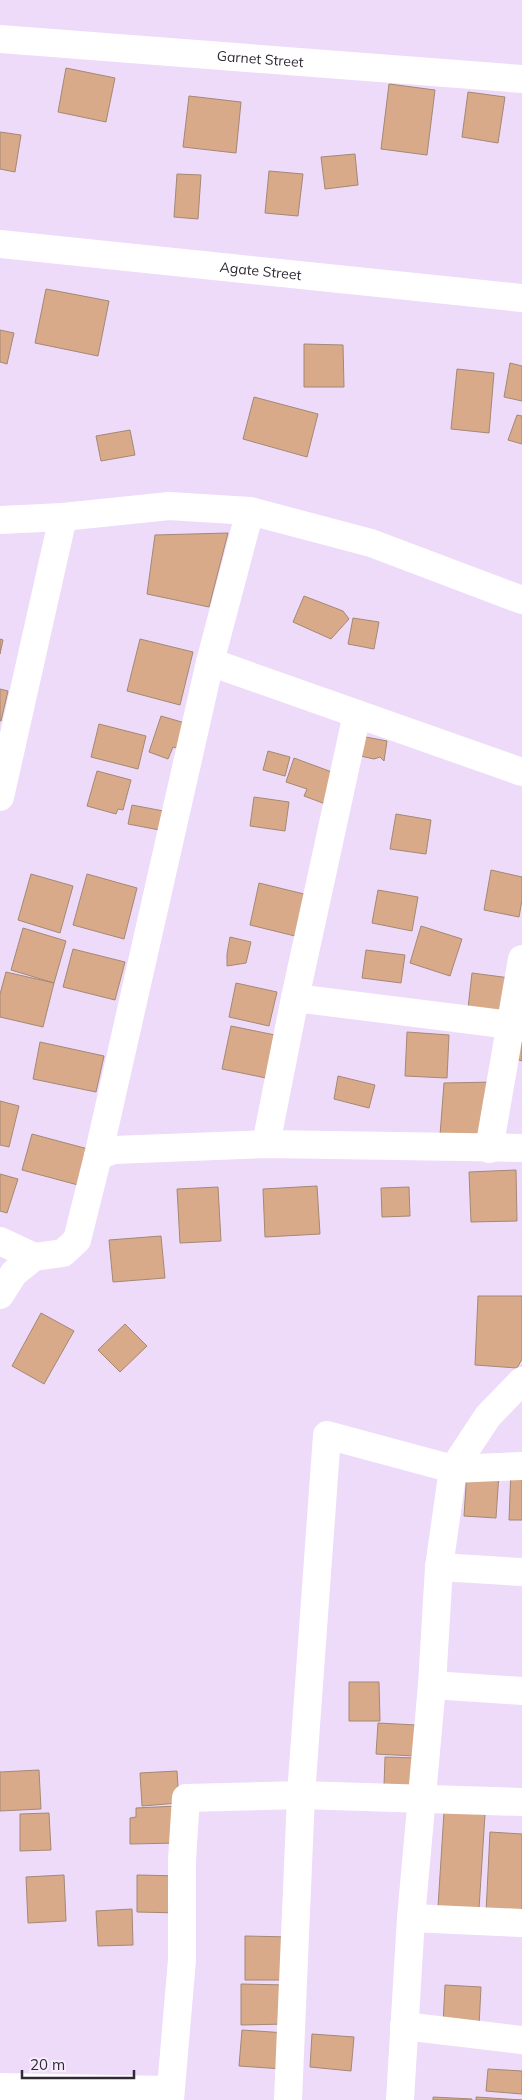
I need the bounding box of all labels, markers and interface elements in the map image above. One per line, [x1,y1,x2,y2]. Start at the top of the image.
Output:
street label: Garnet Street [216,47,304,71]
street label: Agate Street [219,258,302,284]
scale bar [22,2048,135,2080]
text: 20 m [30,2055,65,2074]

